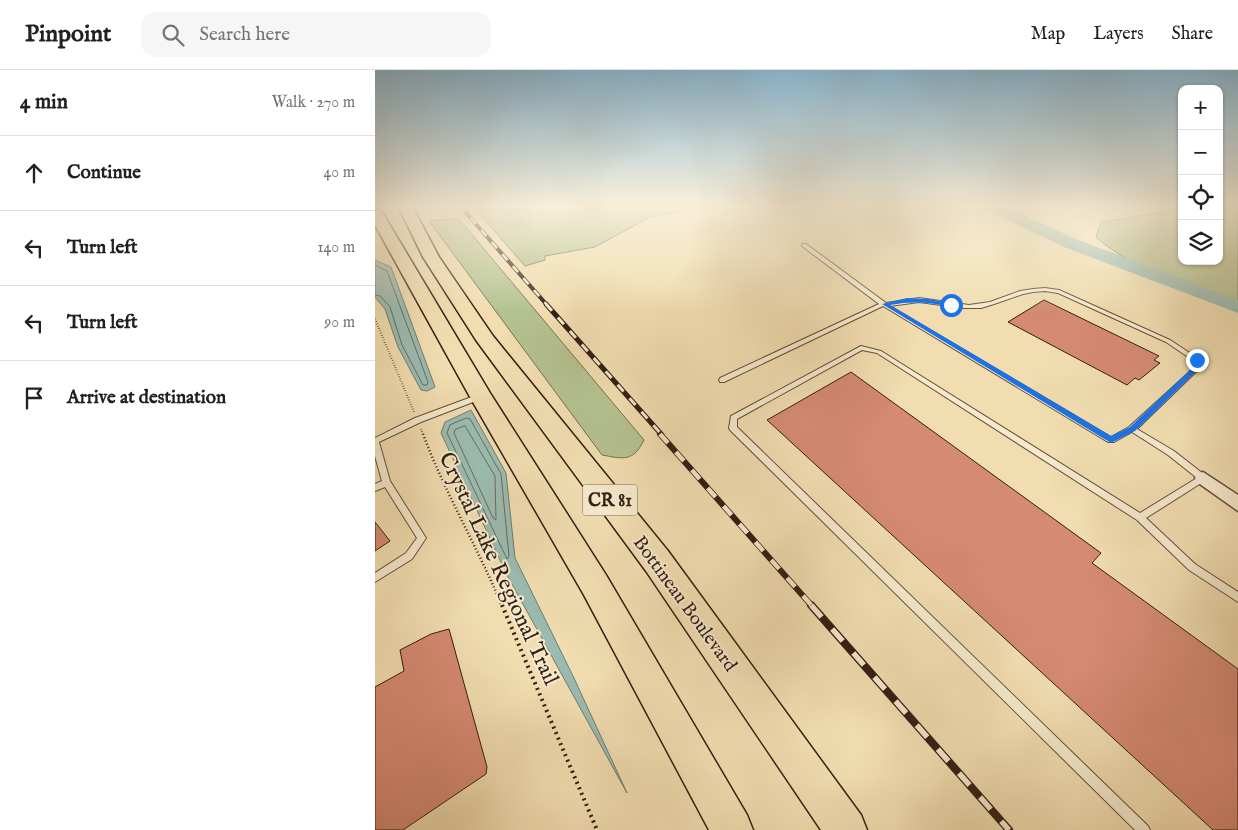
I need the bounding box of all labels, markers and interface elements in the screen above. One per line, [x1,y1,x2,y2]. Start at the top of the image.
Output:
search box [141,12,491,57]
text: Pinpoint [25,19,111,50]
icon: search [159,21,187,49]
text: Search here [199,23,290,47]
text: Map [1031,23,1065,46]
text: Layers [1093,23,1144,46]
text: Share [1172,23,1213,46]
map controls [1178,85,1223,265]
button: + [1178,85,1223,130]
text: 4 min [20,89,68,116]
text: Walk · 270 m [272,93,355,113]
button: − [1178,130,1223,175]
icon: ahead [20,159,48,187]
text: Continue [67,161,141,185]
text: 40 m [323,163,355,183]
button: locate [1178,175,1223,220]
button: layers [1178,220,1223,265]
icon: left [20,234,48,262]
text: Turn left [67,236,138,260]
text: 140 m [317,238,355,258]
route start [940,294,963,317]
icon: left [20,309,48,337]
text: Turn left [67,311,138,335]
text: 90 m [324,313,355,333]
route end [1186,349,1209,372]
icon: arrive [20,384,48,412]
text: Arrive at destination [67,386,226,410]
street label: Crystal Lake Regional Trail [432,448,565,690]
road number: CR 81 [583,484,637,516]
street label: Bottineau Boulevard [627,532,742,678]

